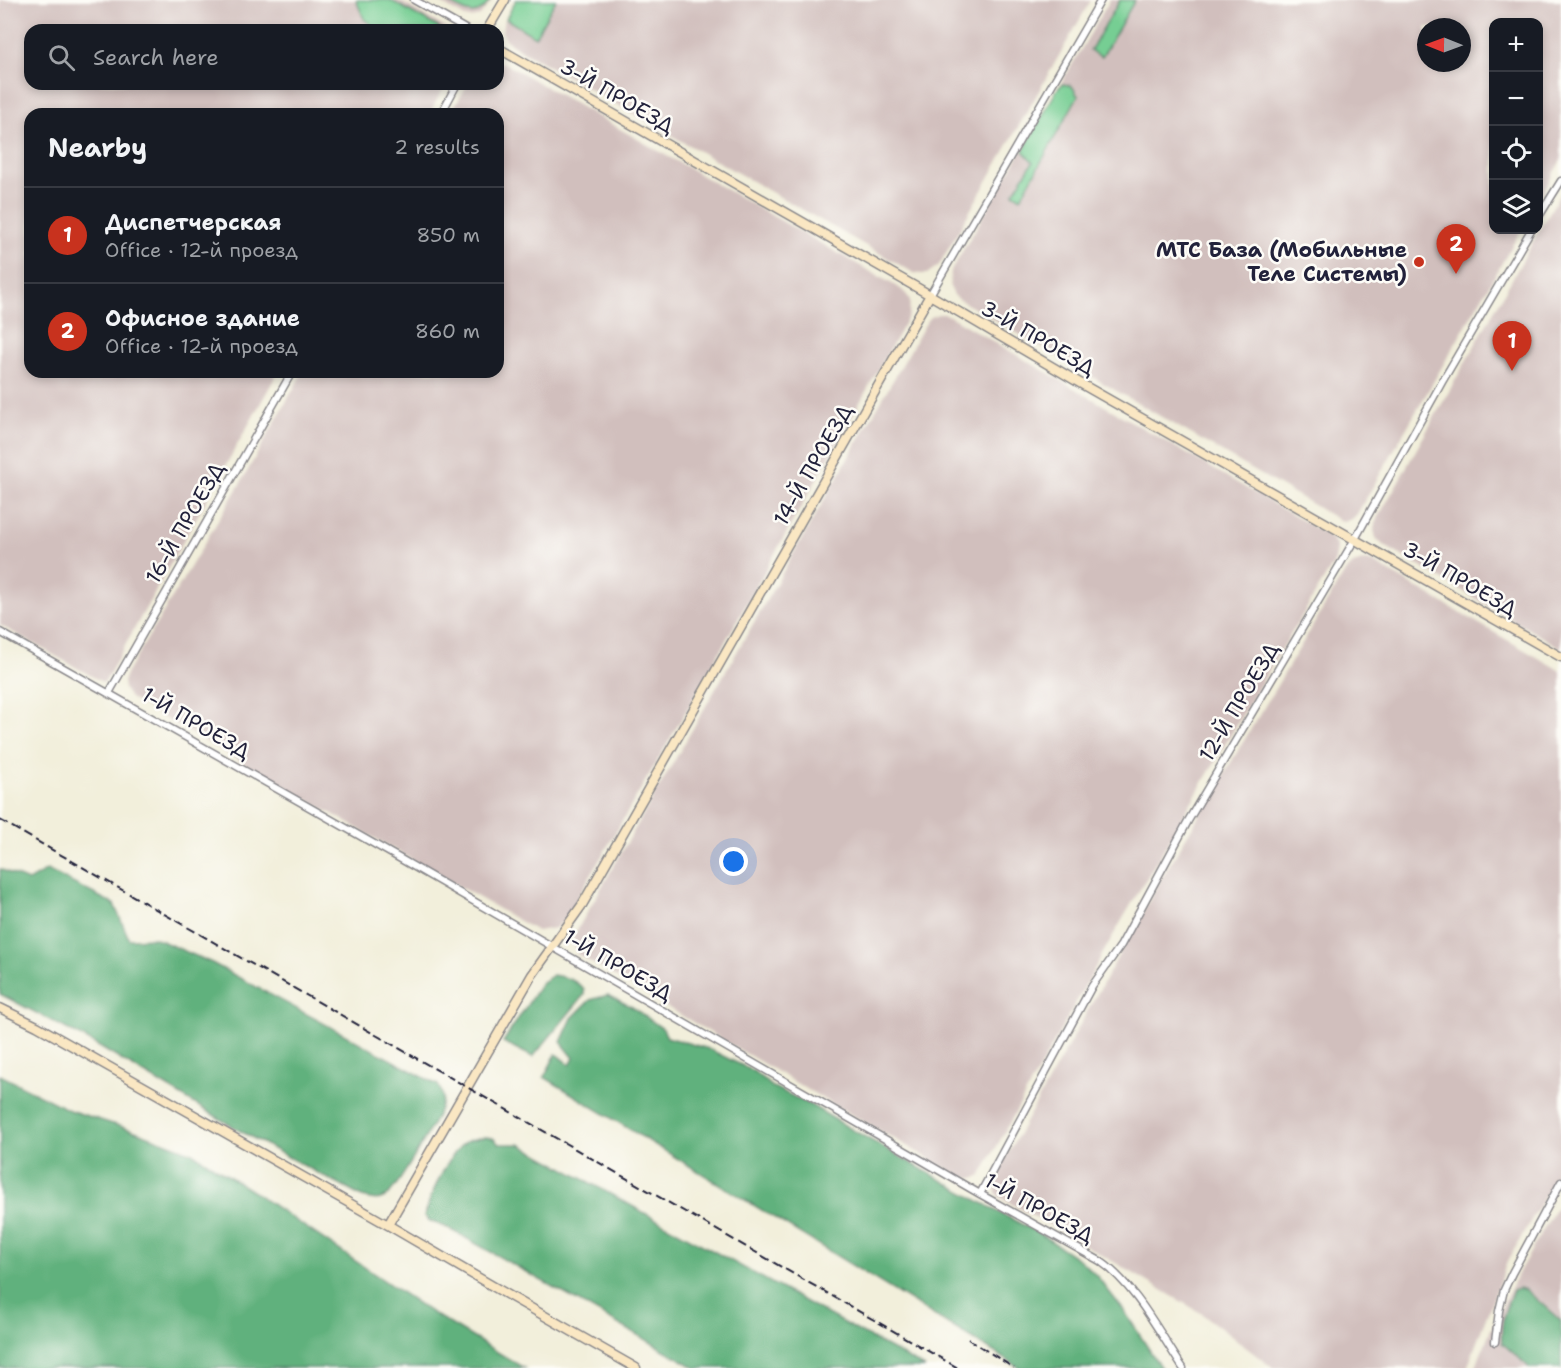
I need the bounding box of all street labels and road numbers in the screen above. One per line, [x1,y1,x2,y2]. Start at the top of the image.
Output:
street label: 3-Й ПРОЕЗД [555,52,679,140]
street label: 3-Й ПРОЕЗД [976,294,1100,382]
street label: 14-Й ПРОЕЗД [767,399,859,531]
street label: 16-Й ПРОЕЗД [139,457,231,589]
street label: 3-Й ПРОЕЗД [1398,535,1522,623]
street label: 12-Й ПРОЕЗД [1193,637,1286,767]
street label: 1-Й ПРОЕЗД [137,681,256,766]
street label: 1-Й ПРОЕЗД [559,923,678,1008]
street label: 1-Й ПРОЕЗД [979,1166,1099,1250]

